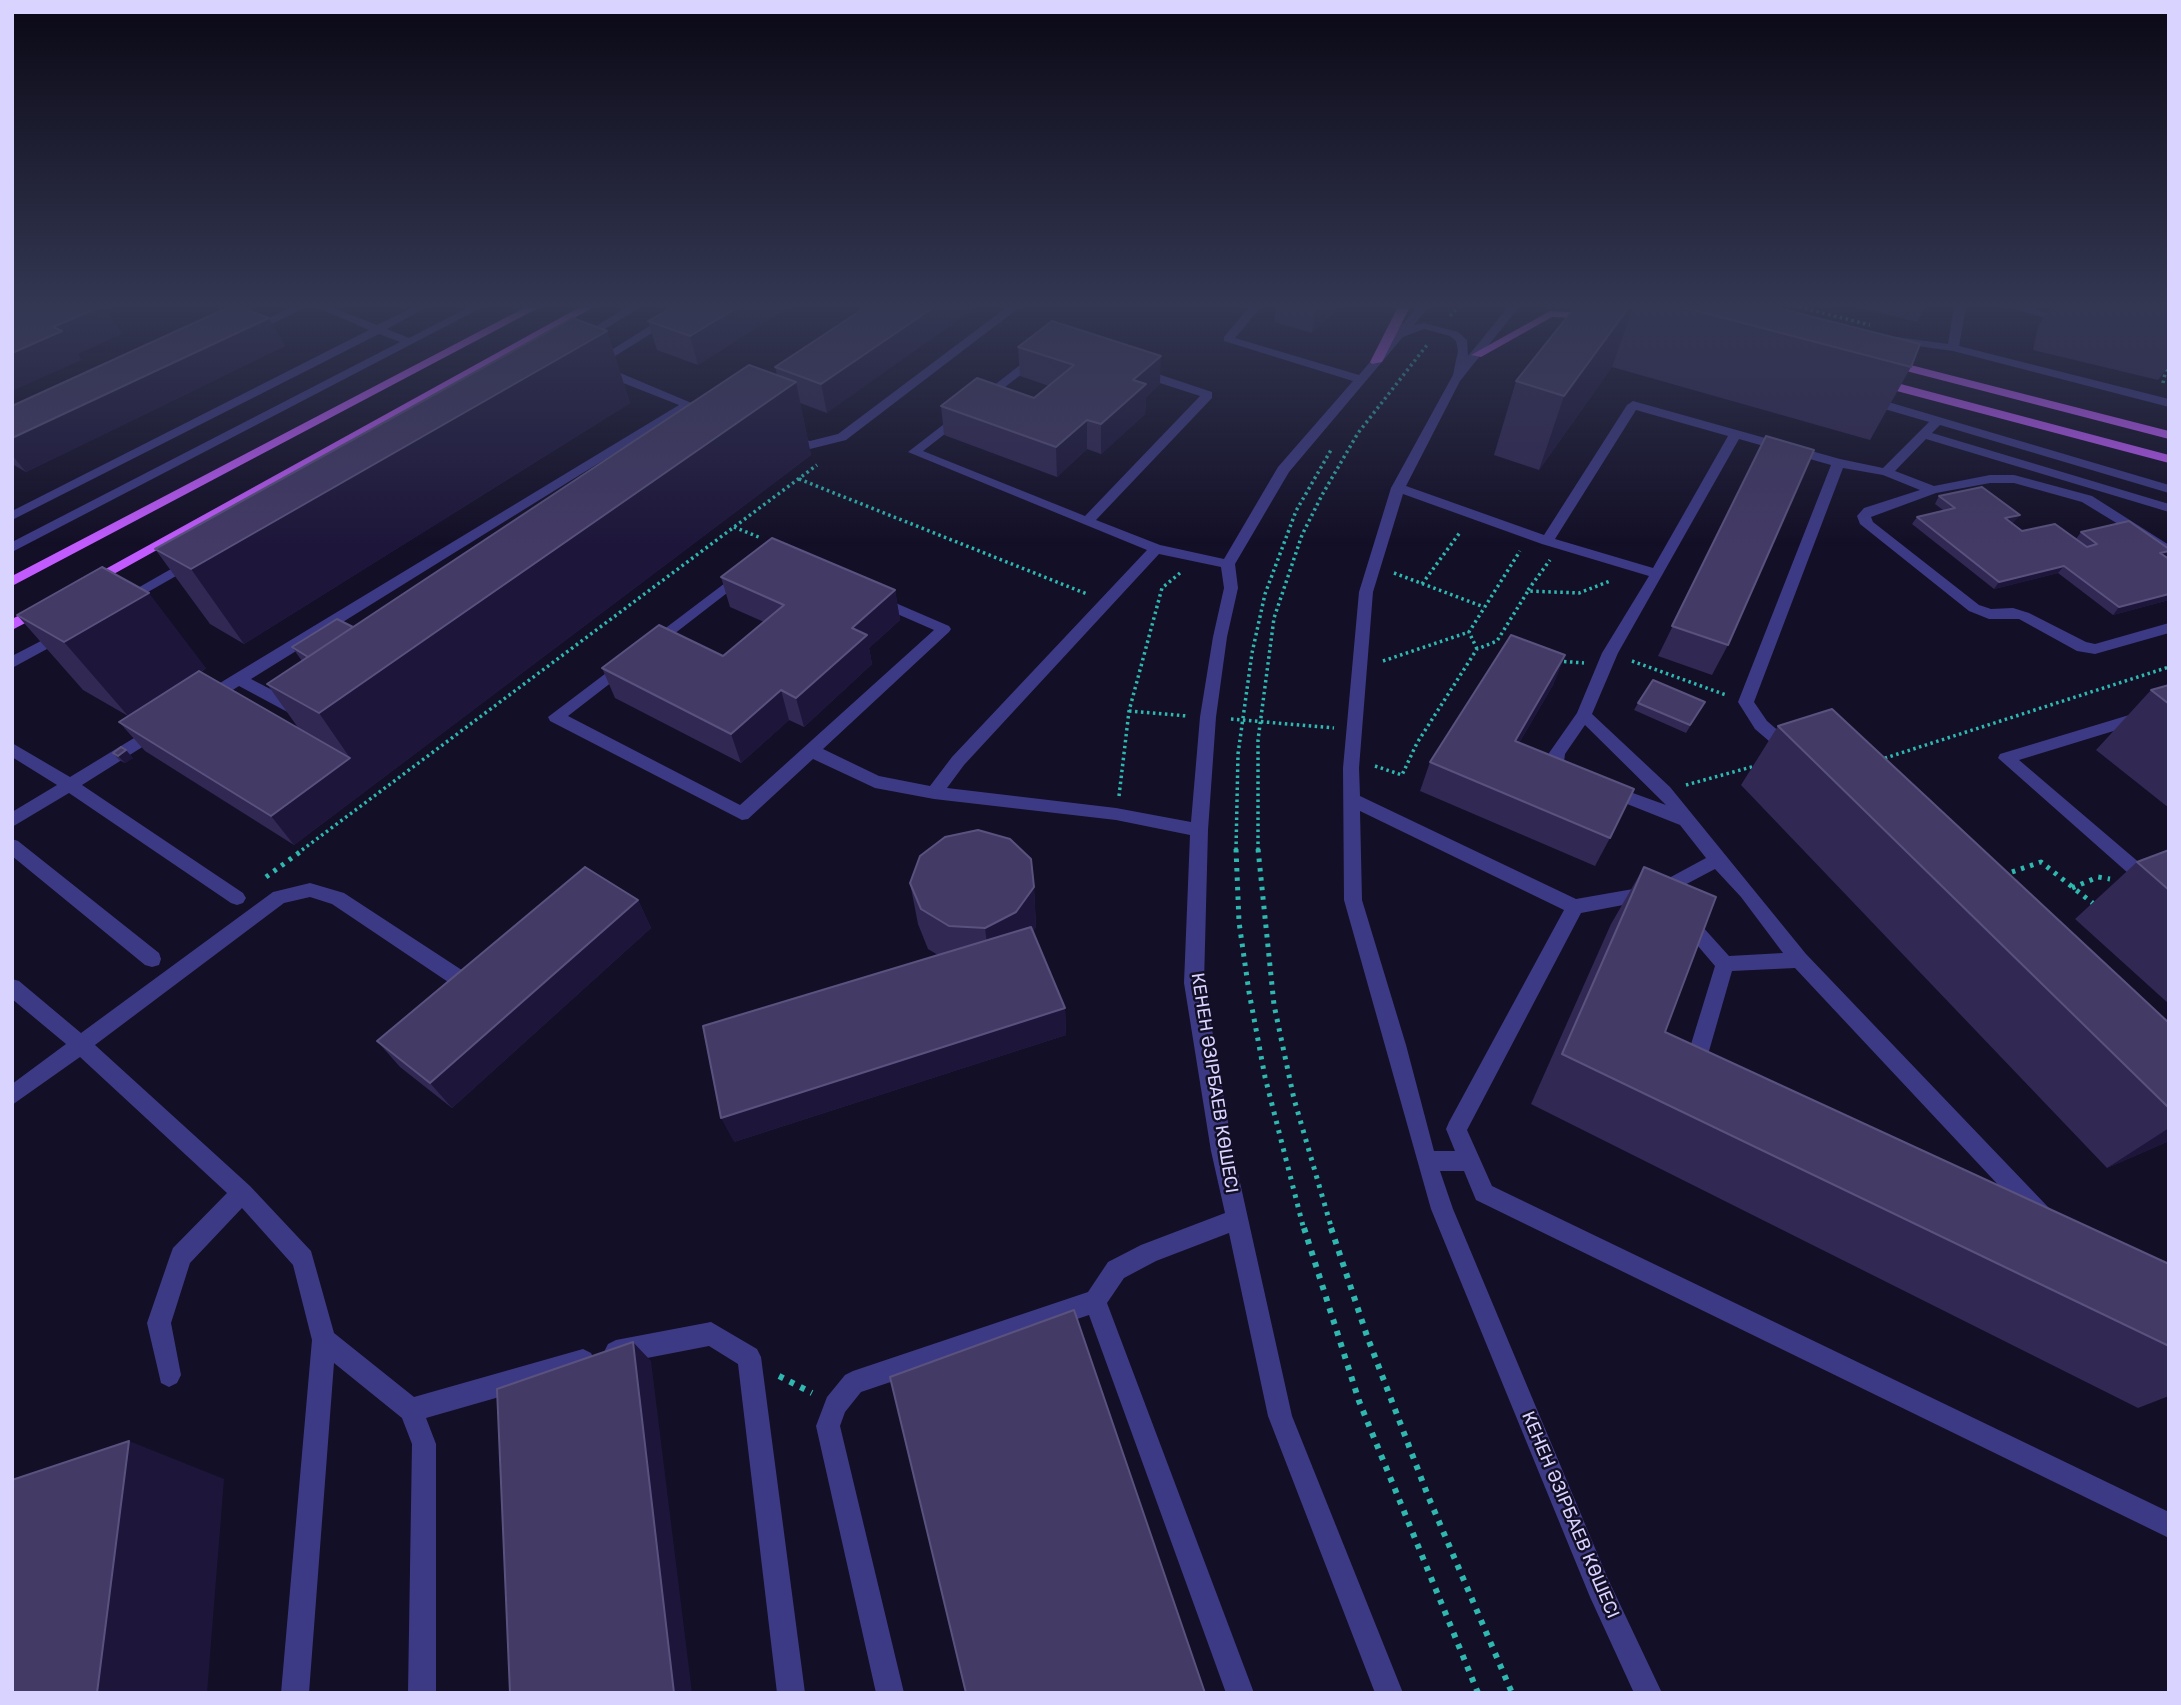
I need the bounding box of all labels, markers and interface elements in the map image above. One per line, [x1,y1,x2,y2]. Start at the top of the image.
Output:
street label: КЕНЕН ӘЗІРБАЕВ КӨШЕСІ [1186,971,1242,1195]
street label: КЕНЕН ӘЗІРБАЕВ КӨШЕСІ [1517,1408,1623,1622]

